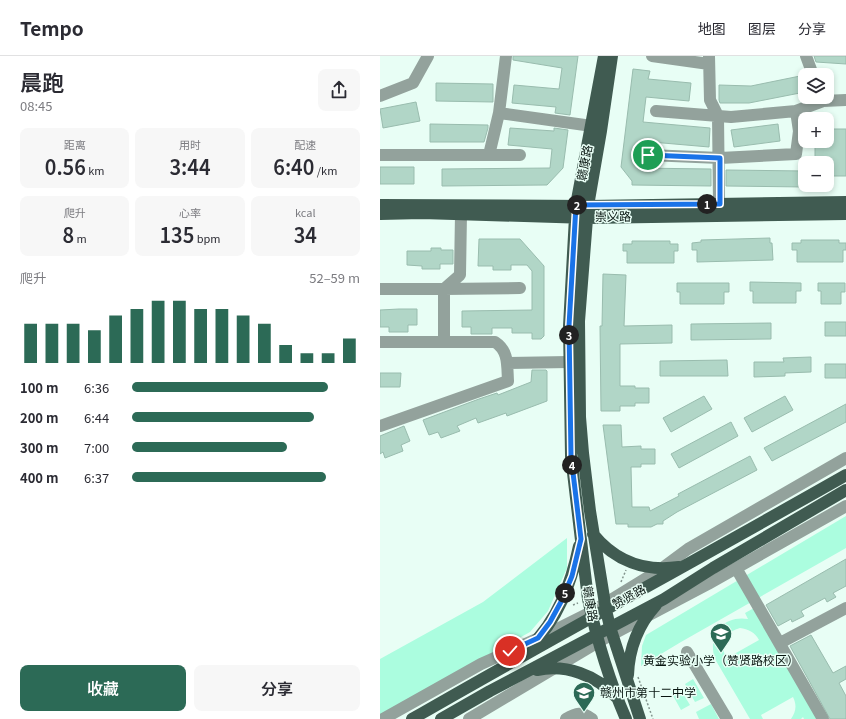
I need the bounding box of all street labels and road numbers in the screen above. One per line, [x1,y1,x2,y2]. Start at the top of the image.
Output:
street label: 赣康路 [572,143,595,182]
street label: 崇义路 [595,207,631,224]
street label: 赞贤路 [608,580,648,612]
street label: 赣康路 [580,585,603,623]

